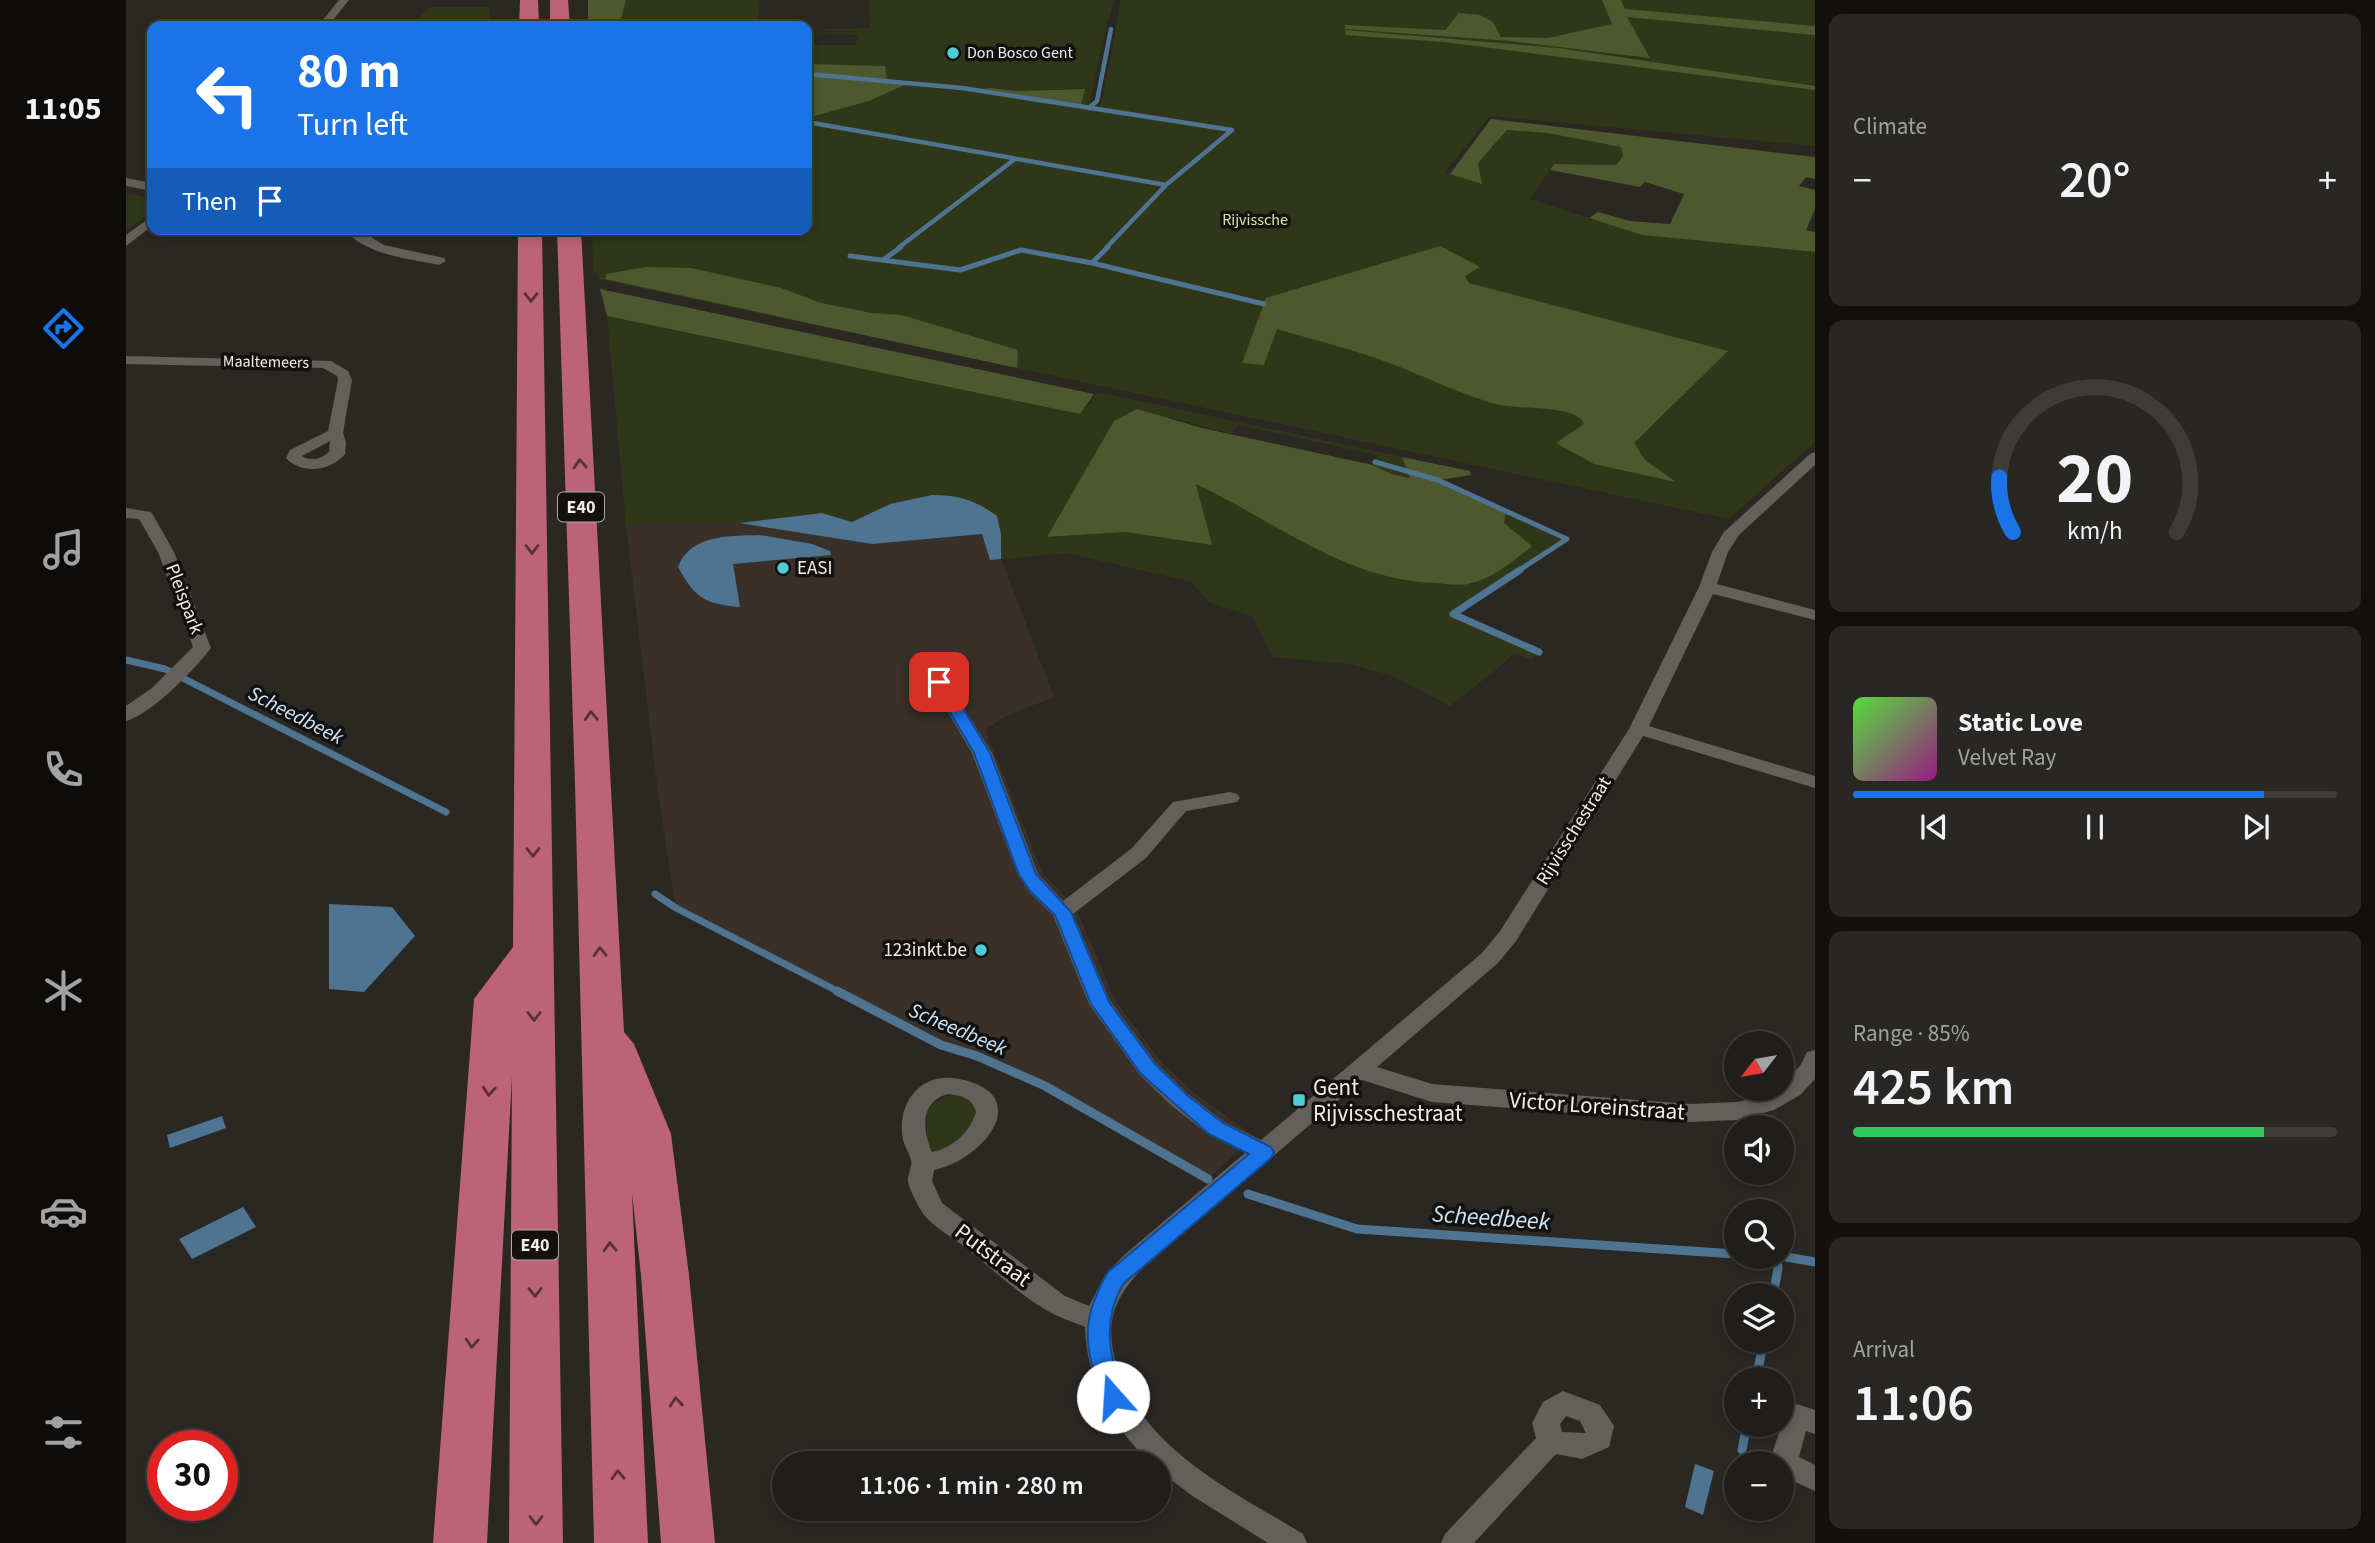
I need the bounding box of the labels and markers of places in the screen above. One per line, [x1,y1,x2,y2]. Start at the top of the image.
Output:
place label: Don Bosco Gent [967,42,1074,64]
marker: Don Bosco Gent [945,45,961,61]
place label: EASI [797,555,832,582]
marker: EASI [775,560,791,576]
pin [909,652,969,712]
place label: 123inkt.be [883,937,967,964]
marker: 123inkt.be [973,942,989,958]
place label: Gent Rijvisschestraat [1313,1071,1463,1130]
marker: Gent Rijvisschestraat [1291,1092,1307,1108]

